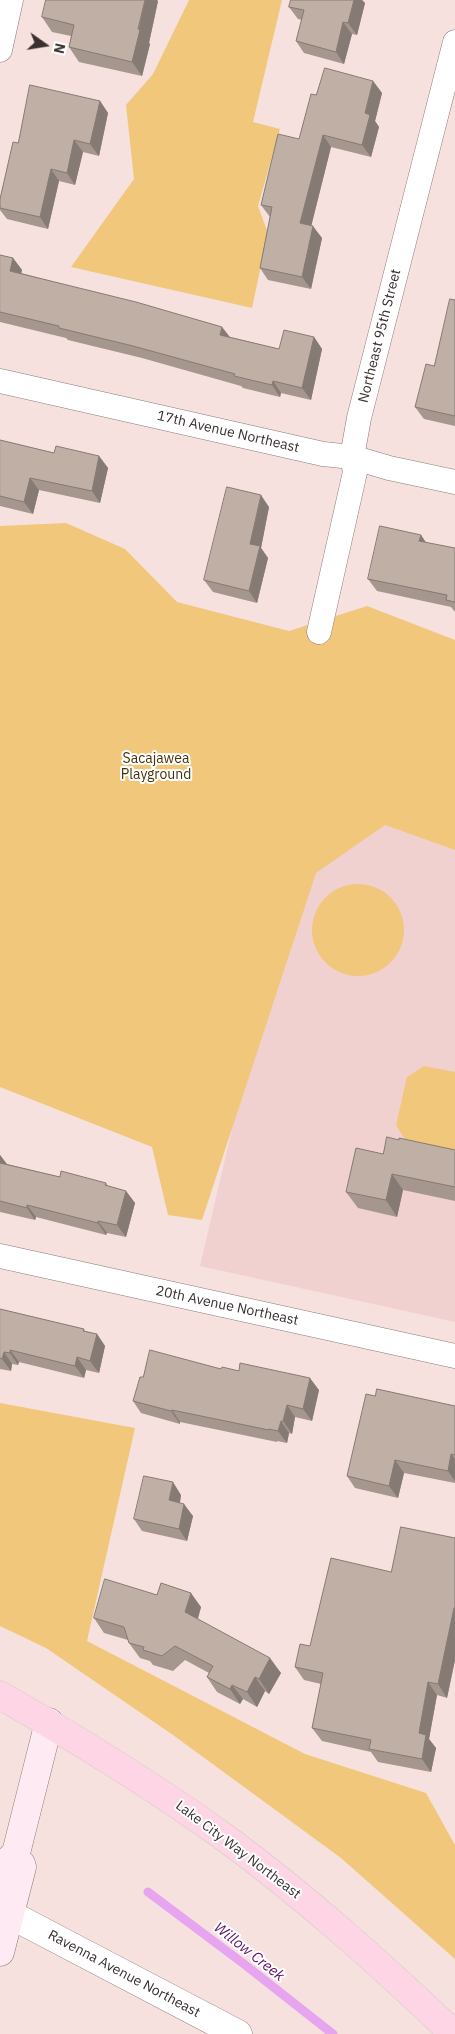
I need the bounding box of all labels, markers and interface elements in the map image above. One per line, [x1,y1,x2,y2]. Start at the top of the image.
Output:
north arrow [20,20,70,70]
text: N [50,41,70,55]
street label: Northeast 95th Street [355,267,405,405]
street label: 17th Avenue Northeast [155,407,301,457]
park label: Sacajawea Playground [121,751,191,784]
street label: 20th Avenue Northeast [154,1283,300,1329]
street label: Lake City Way Northeast [172,1797,304,1903]
water label: Willow Creek [210,1919,288,1985]
street label: Ravenna Avenue Northeast [45,1927,203,2021]

